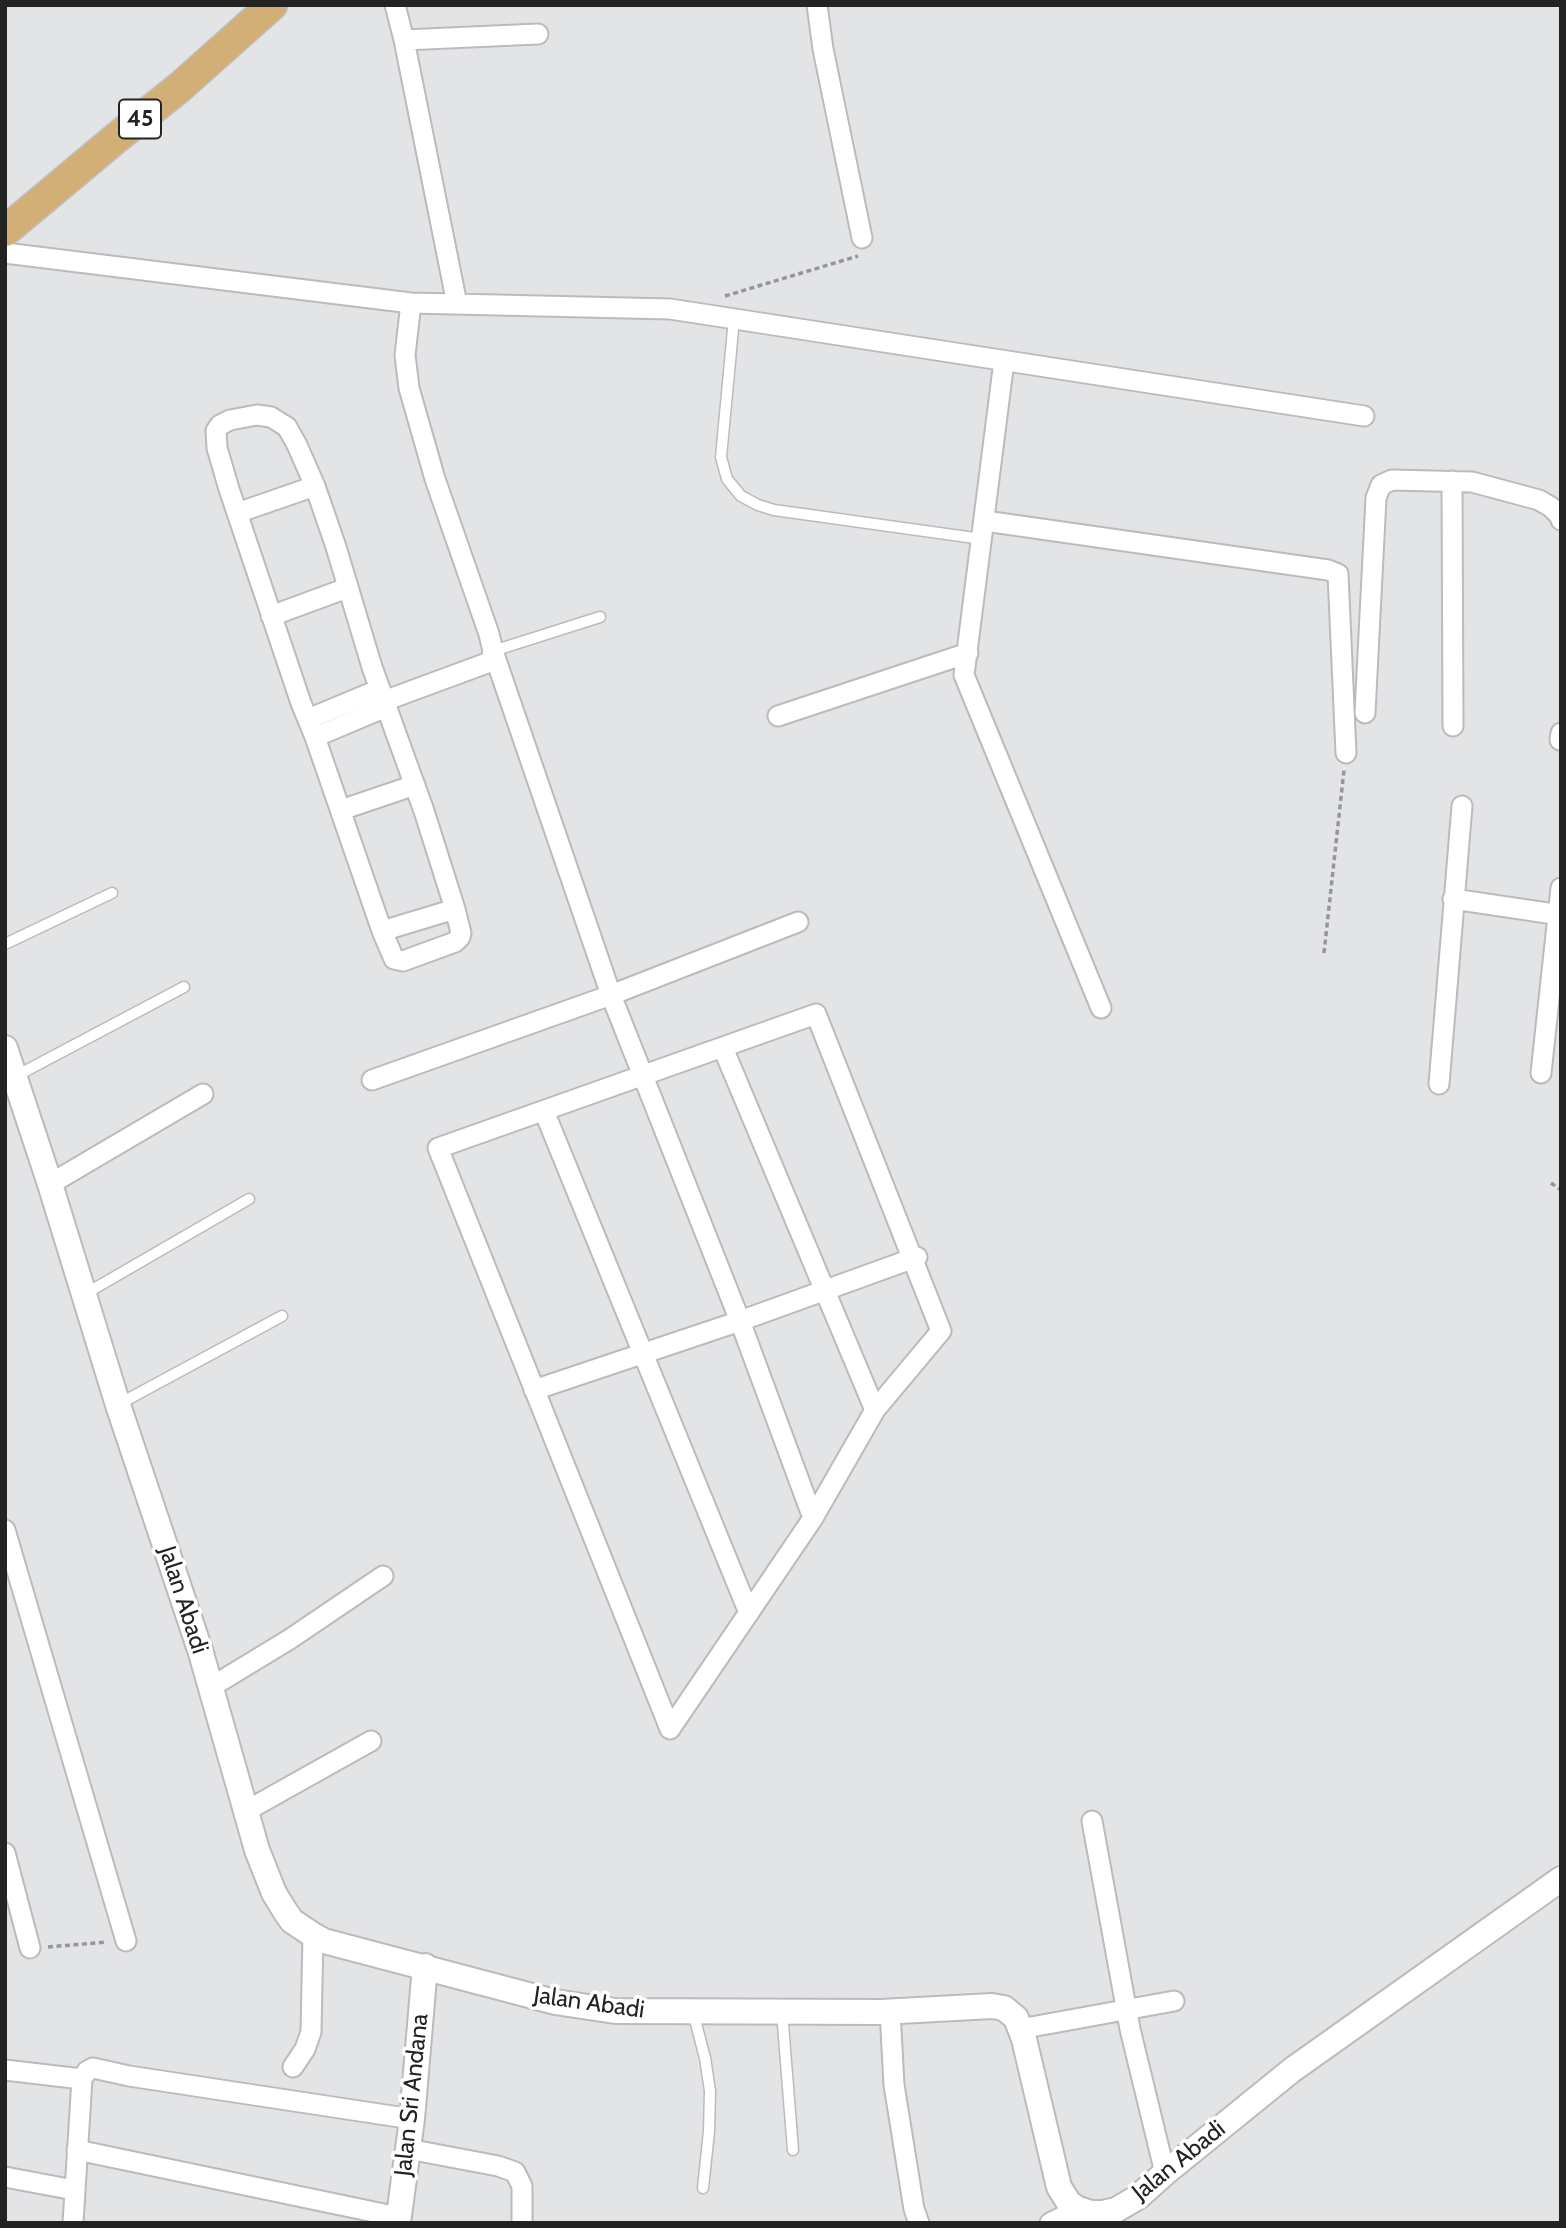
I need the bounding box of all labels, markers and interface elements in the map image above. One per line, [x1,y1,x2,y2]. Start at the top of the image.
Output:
road number: 45 [119,100,161,138]
street label: Jalan Abadi [152,1543,214,1657]
street label: Jalan Abadi [532,1981,646,2025]
street label: Jalan Sri Andana [389,2012,435,2178]
street label: Jalan Abadi [1127,2115,1231,2207]

